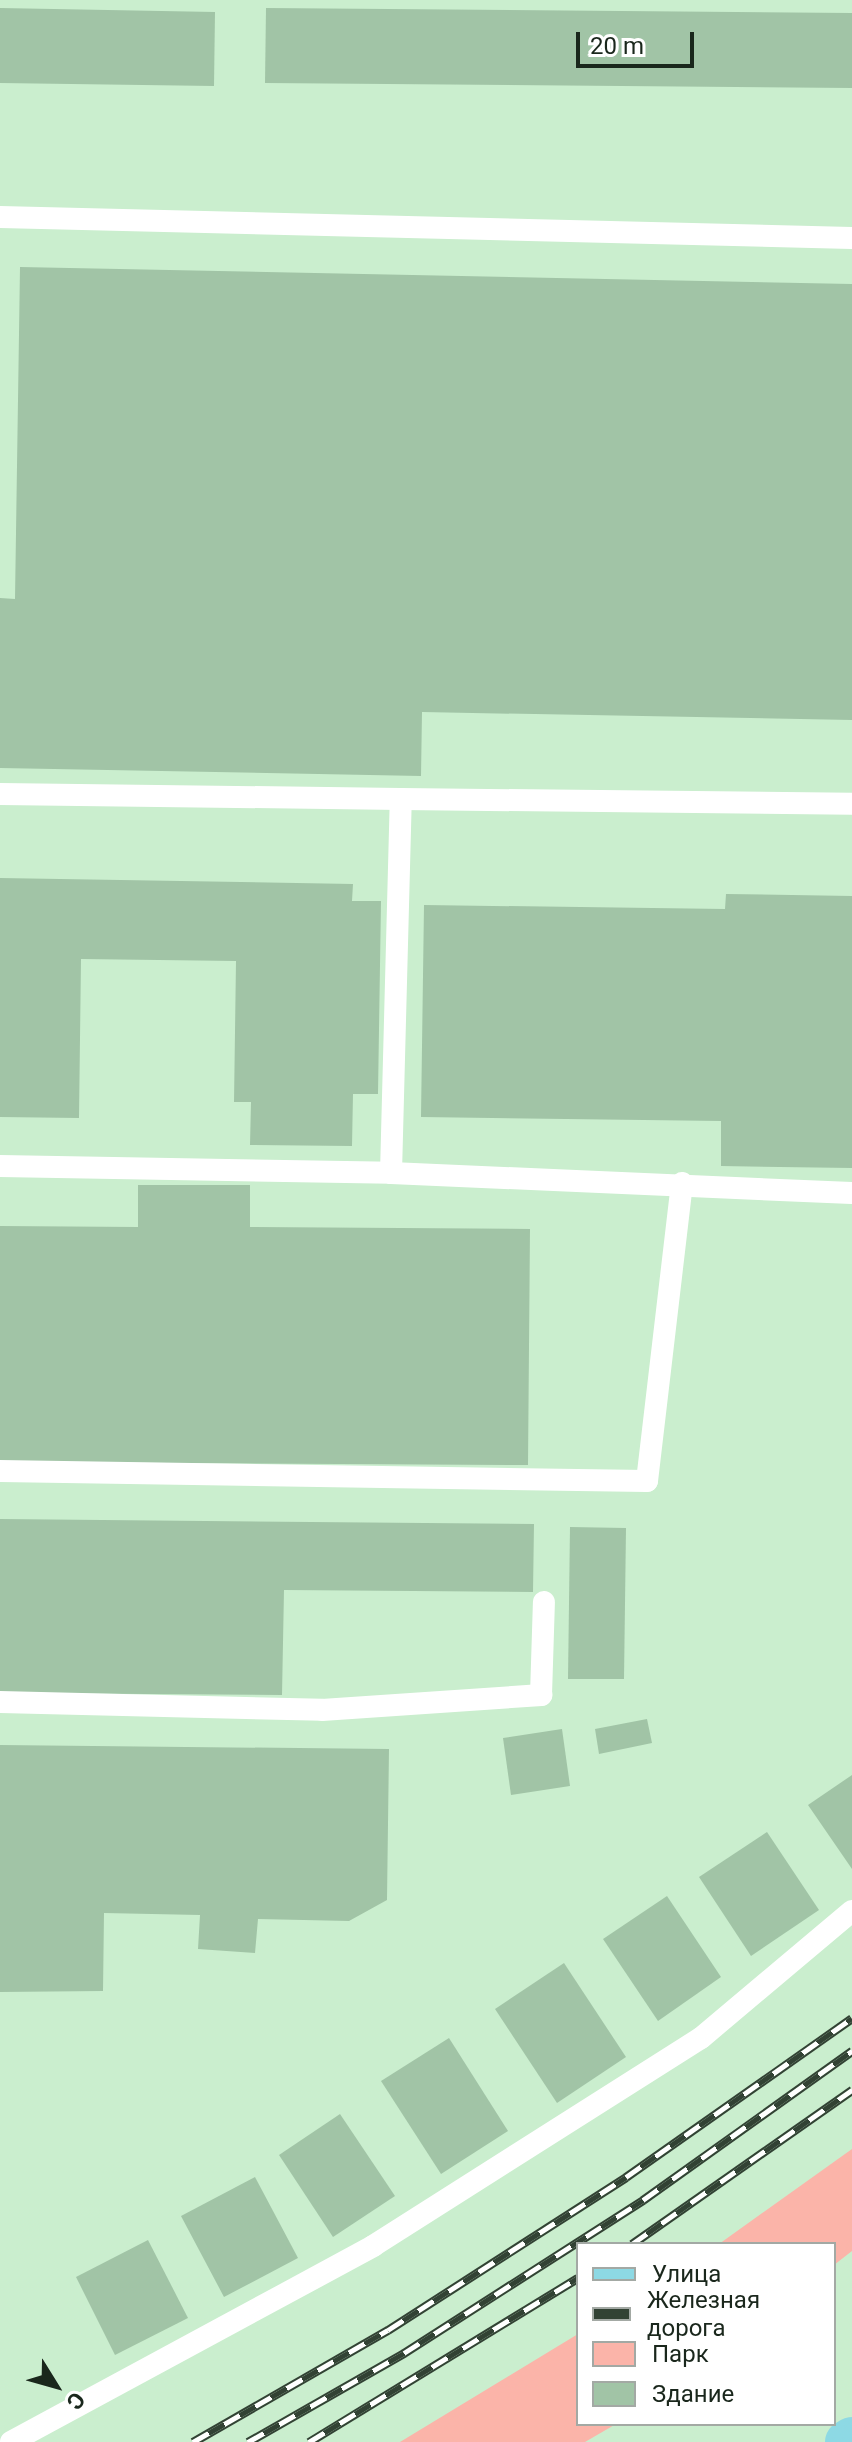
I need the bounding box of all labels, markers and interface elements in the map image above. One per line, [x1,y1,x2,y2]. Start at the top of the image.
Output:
scale bar [580,16,698,66]
text: 20 m [590,32,644,60]
legend [576,2242,836,2426]
text: Улица [652,2260,721,2288]
text: Железная дорога [647,2286,760,2342]
text: Парк [652,2340,709,2368]
north arrow [16,2346,96,2426]
text: Здание [652,2380,734,2408]
text: С [61,2387,90,2414]

